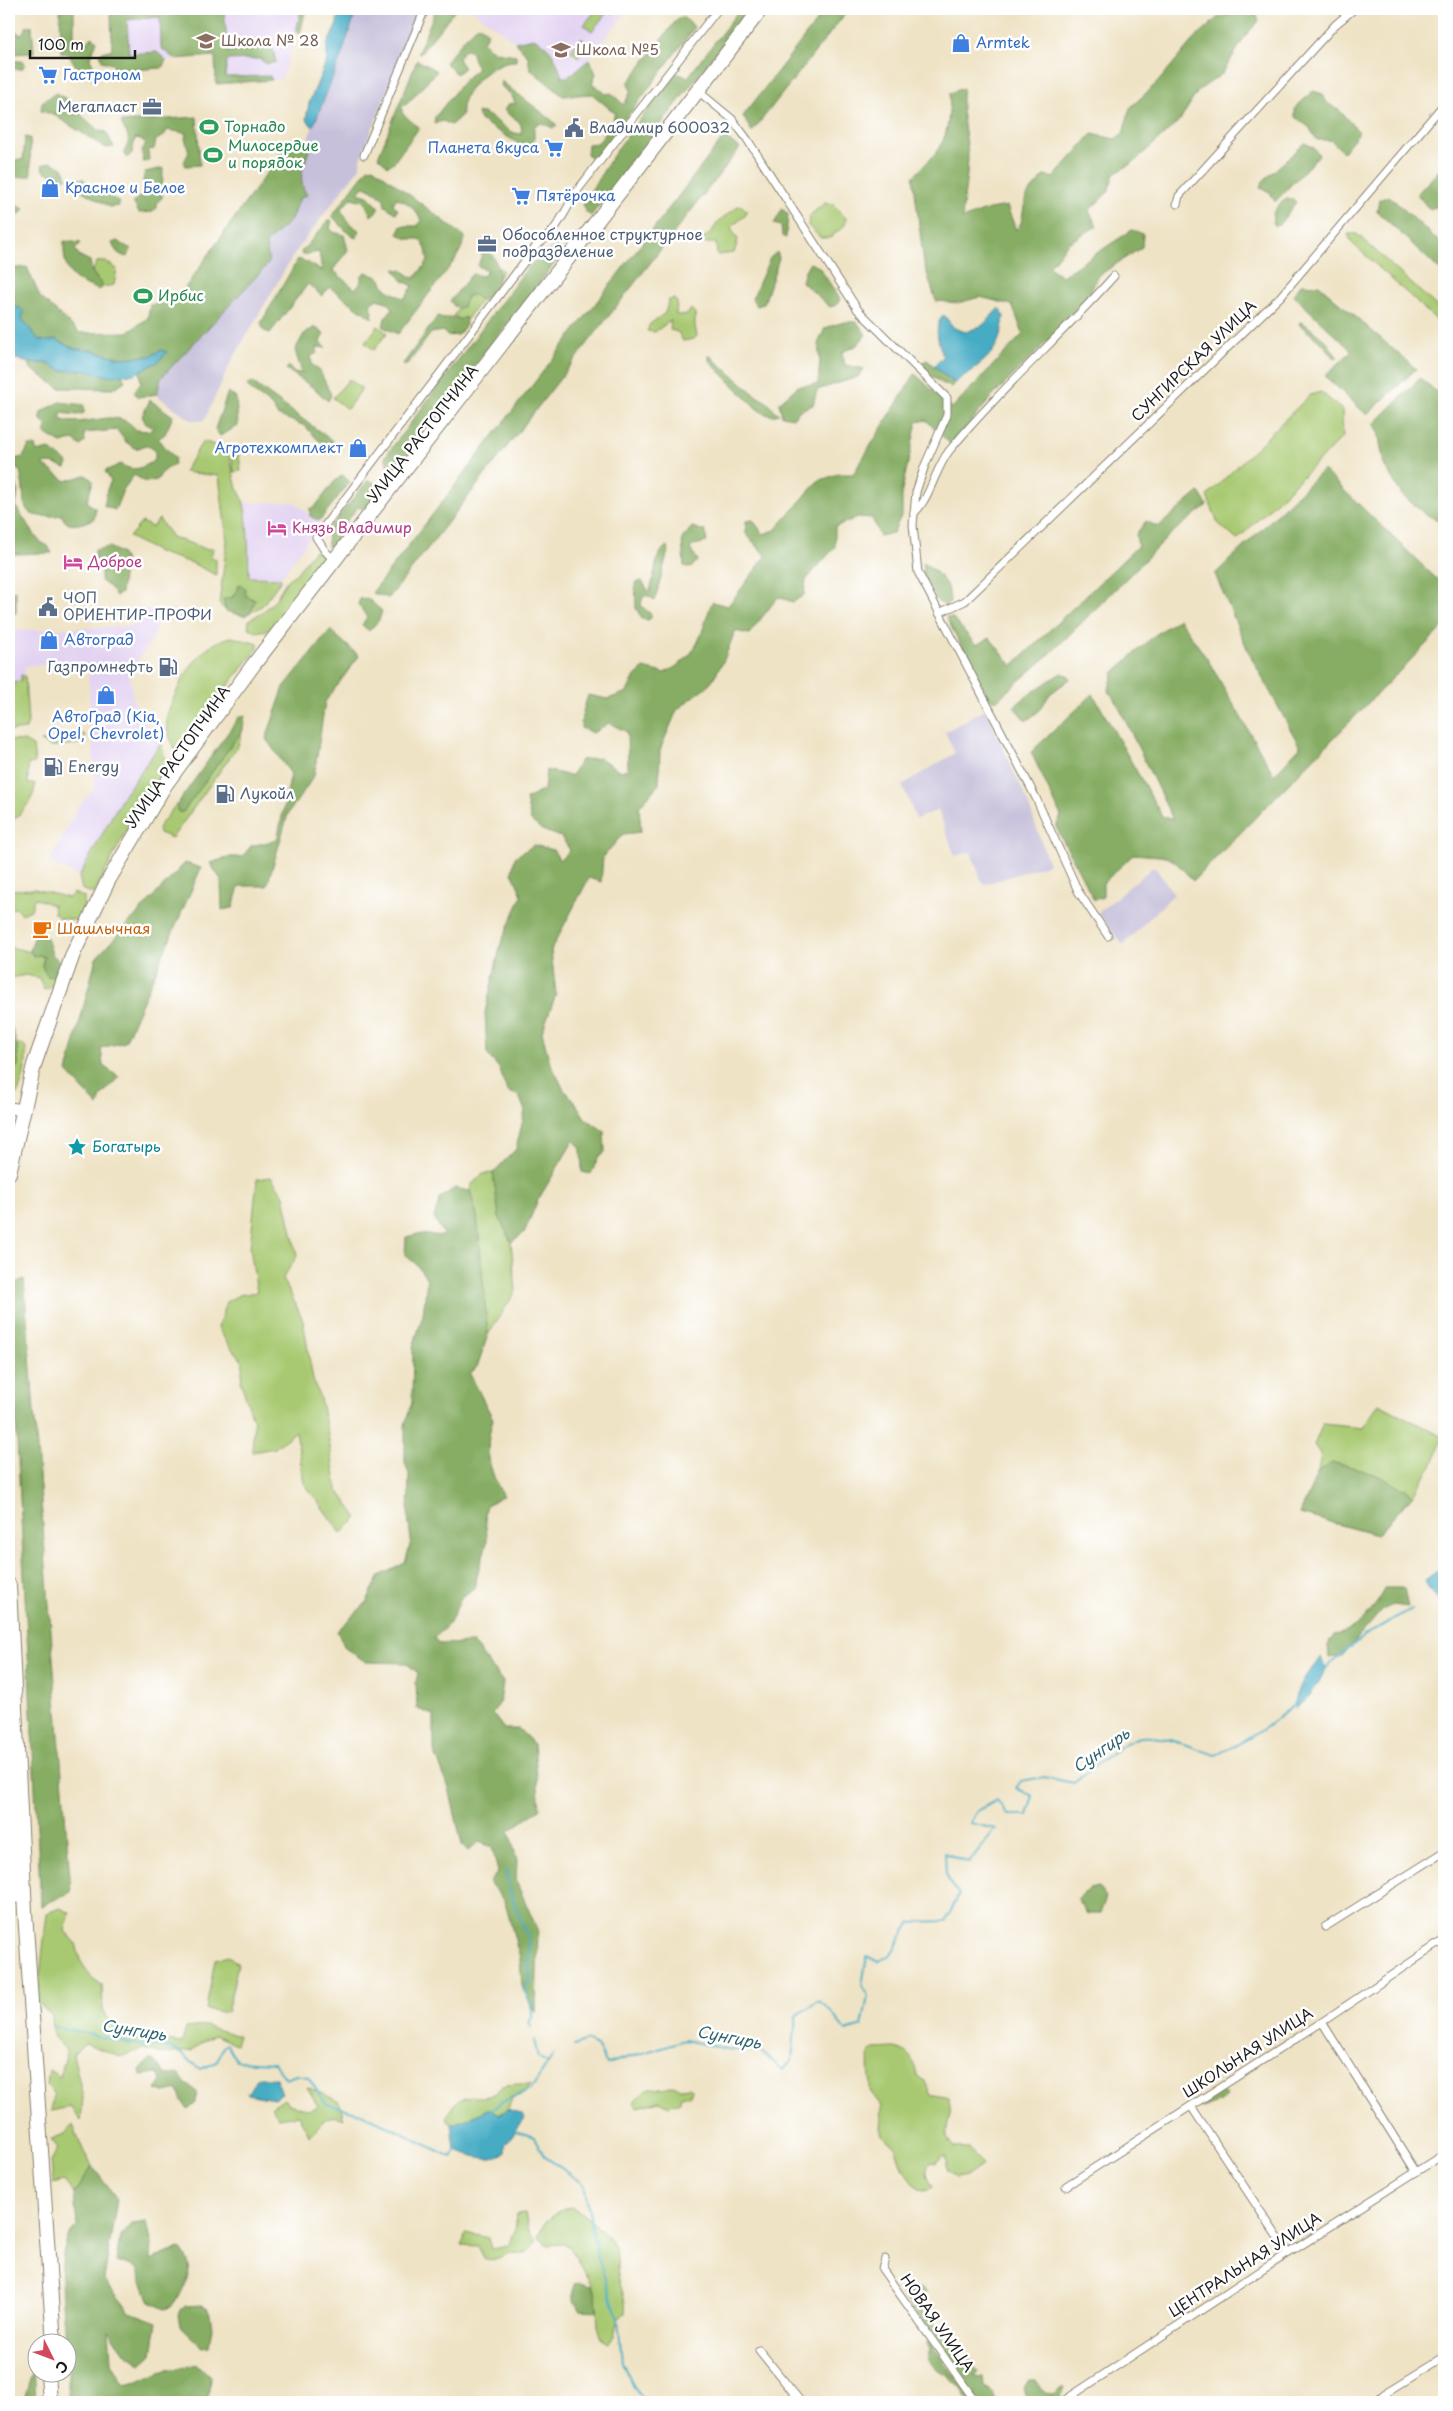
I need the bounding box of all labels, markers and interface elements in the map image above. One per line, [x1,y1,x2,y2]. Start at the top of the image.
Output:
scale bar [30,28,135,60]
place label: Школа № 28 [221,28,319,51]
school or university icon: Школа № 28 [195,30,217,52]
place label: Armtek [976,30,1030,53]
text: 100 m [38,32,84,55]
shop icon: Armtek [950,32,972,54]
place label: Школа №5 [576,37,659,60]
school or university icon: Школа №5 [550,39,572,61]
place label: Гастроном [63,62,141,85]
supermarket icon: Гастроном [37,64,59,86]
place label: Мегапласт [57,94,138,117]
office icon: Мегапласт [141,96,163,118]
place label: Торнадо [224,114,285,137]
place label: Владимир 600032 [589,115,730,138]
sports icon: Торнадо [198,116,220,138]
public building icon: Владимир 600032 [563,117,585,139]
place label: Милосердие и порядок [228,133,319,173]
place label: Планета вкуса [428,135,540,158]
supermarket icon: Планета вкуса [543,137,565,159]
sports icon: Милосердие и порядок [202,144,224,166]
place label: Красное и Белое [65,175,185,198]
shop icon: Красное и Белое [39,177,61,199]
place label: Пятёрочка [536,183,616,206]
supermarket icon: Пятёрочка [510,185,532,207]
place label: Обособленное структурное подразделение [502,222,703,262]
office icon: Обособленное структурное подразделение [476,233,498,255]
place label: Ирбис [158,283,204,306]
sports icon: Ирбис [132,285,154,307]
street label: СУНГИРСКАЯ УЛИЦА [1125,294,1261,426]
street label: УЛИЦА РАСТОПЧИНА [361,359,483,507]
place label: Агротехкомплект [214,435,344,458]
shop icon: Агротехкомплект [347,437,369,459]
place label: Князь Владимир [292,515,412,538]
hotel icon: Князь Владимир [266,517,288,539]
place label: Доброе [87,549,142,572]
hotel icon: Доброе [62,551,84,573]
place label: ЧОП ОРИЕНТИР-ПРОФИ [63,585,212,625]
public building icon: ЧОП ОРИЕНТИР-ПРОФИ [37,596,59,618]
place label: Автоград [64,627,134,650]
shop icon: Автоград [38,629,60,651]
place label: Газпромнефть [48,654,153,677]
fuel station icon: Газпромнефть [157,656,179,678]
street label: УЛИЦА РАСТОПЧИНА [119,680,235,832]
shop icon: АвтоГрад (Kia, Opel, Chevrolet) [95,684,117,706]
place label: АвтоГрад (Kia, Opel, Chevrolet) [48,704,164,744]
place label: Energy [68,754,119,777]
fuel station icon: Energy [42,756,64,778]
place label: Лукойл [240,781,294,804]
fuel station icon: Лукойл [214,783,236,805]
place label: Шашлычная [57,916,150,939]
cafe icon: Шашлычная [31,918,53,940]
place label: Богатырь [92,1134,161,1157]
place icon: Богатырь [66,1136,88,1158]
water label: Сунгирь [1067,1720,1135,1778]
street label: ШКОЛЬНАЯ УЛИЦА [1177,2001,1317,2103]
water label: Сунгирь [100,2012,169,2046]
water label: Сунгирь [695,2018,764,2054]
street label: ЦЕНТРАЛЬНАЯ УЛИЦА [1163,2206,1325,2322]
street label: НОВАЯ УЛИЦА [896,2268,981,2376]
north arrow [28,2334,78,2384]
text: С [51,2356,73,2378]

